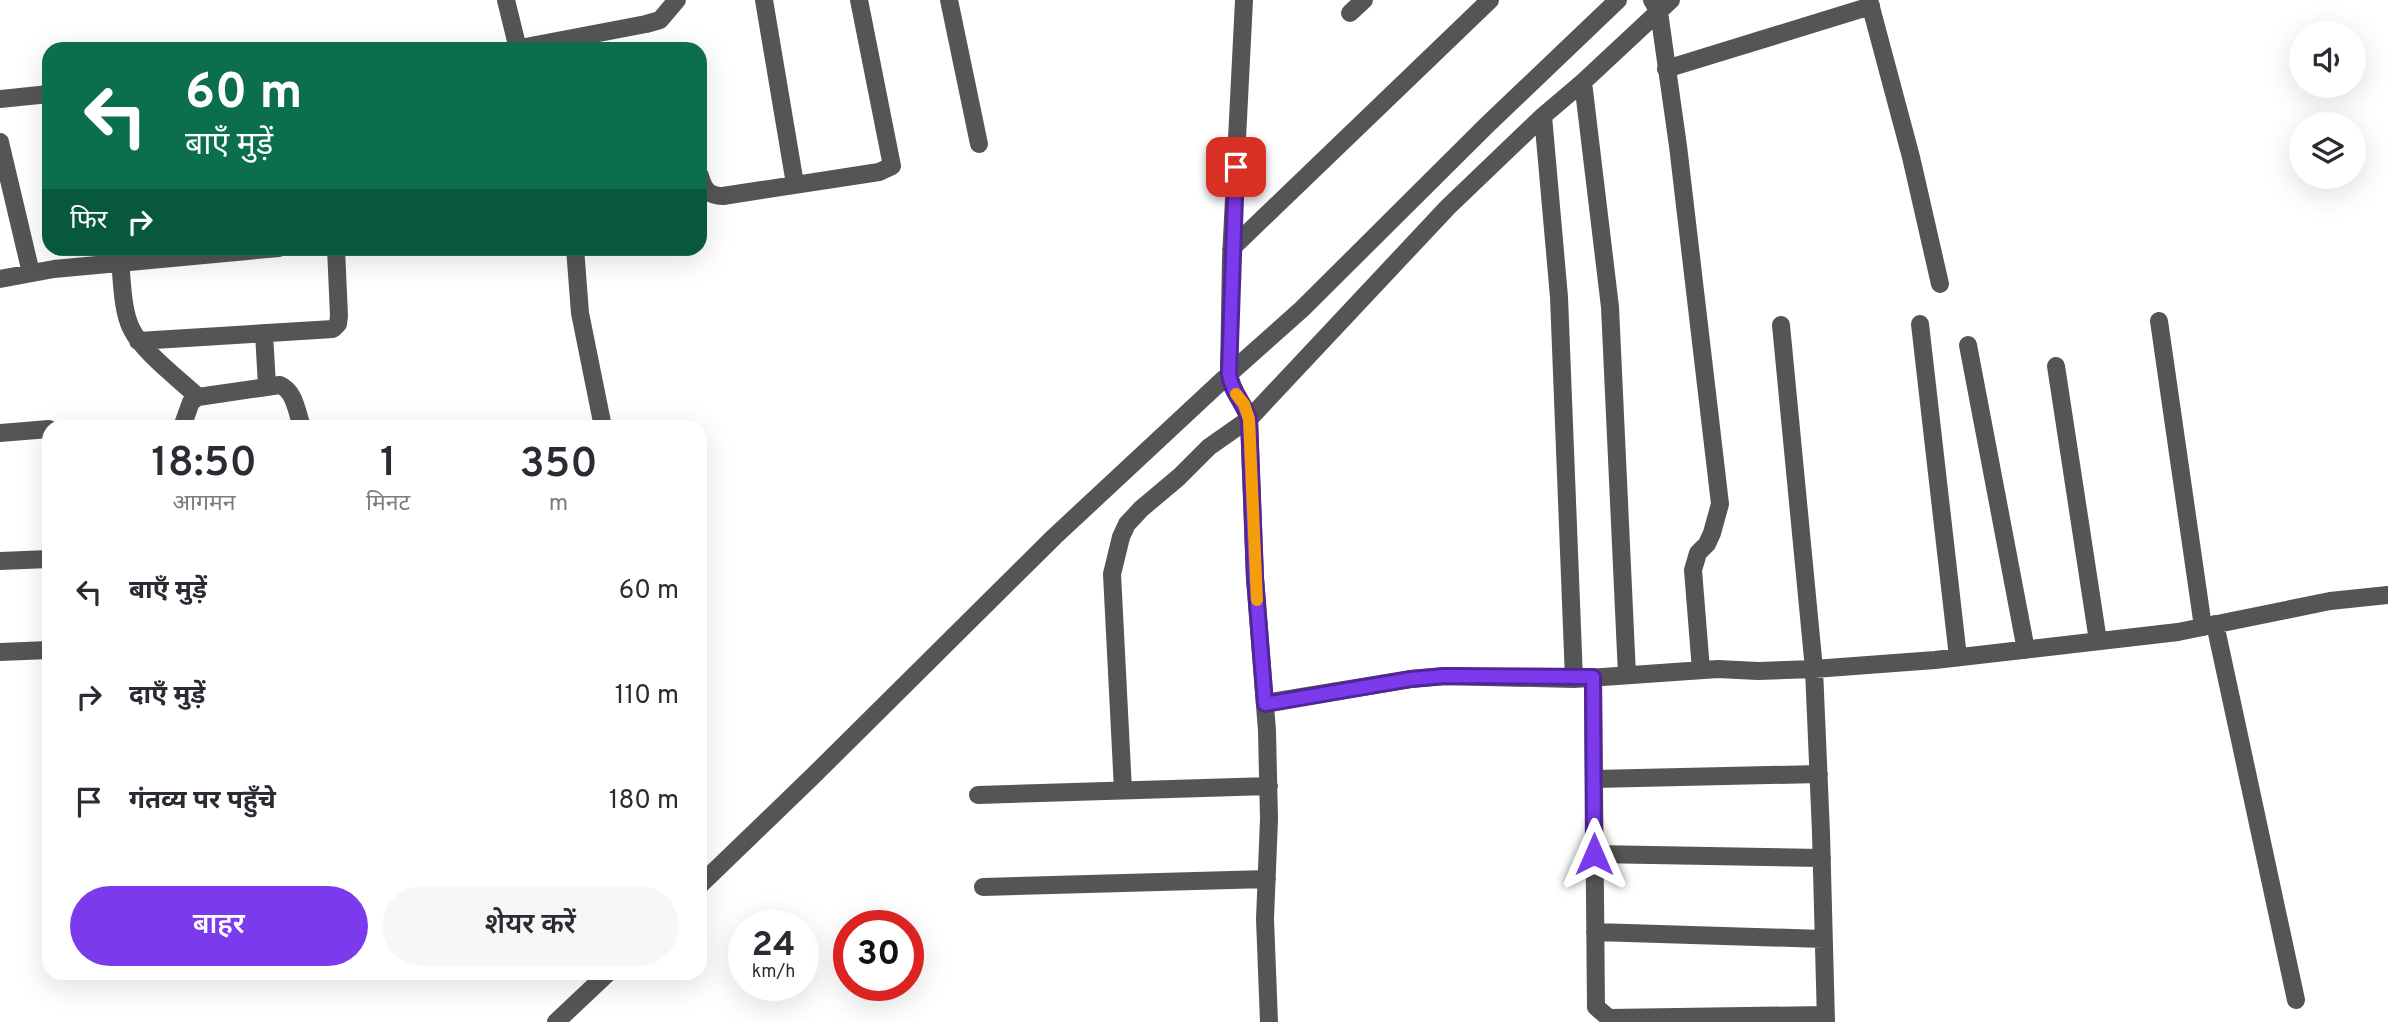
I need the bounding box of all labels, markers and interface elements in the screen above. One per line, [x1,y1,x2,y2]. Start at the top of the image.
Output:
map controls [2289,21,2366,189]
button: sound [2289,21,2366,98]
text: 60 m [185,64,303,126]
icon: left [70,70,161,161]
button: layers [2289,112,2366,189]
text: बाएँ मुड़ें [185,126,273,166]
pin [1206,137,1266,197]
icon: arrive [1217,148,1255,186]
icon: right [121,203,159,241]
text: फिर [70,205,107,238]
text: 18:50 [151,438,257,491]
text: 1 [380,438,396,491]
text: 350 [519,439,598,492]
text: आगमन [173,490,236,519]
text: मिनट [366,490,410,519]
text: m [549,490,568,519]
icon: left [70,573,108,611]
text: बाएँ मुड़ें [129,575,207,608]
text: 60 m [619,575,679,608]
icon: right [70,678,108,716]
text: दाएँ मुड़ें [129,680,205,713]
text: 110 m [615,680,679,713]
icon: arrive [70,783,108,821]
text: गंतव्य पर पहुँचे [129,785,276,818]
text: 180 m [609,785,679,818]
position arrow [1557,817,1631,891]
button: बाहर [70,886,368,966]
button: शेयर करें [382,886,679,966]
speed limit sign: 30 [833,910,924,1001]
text: 24 [752,924,795,968]
text: km/h [752,961,795,984]

